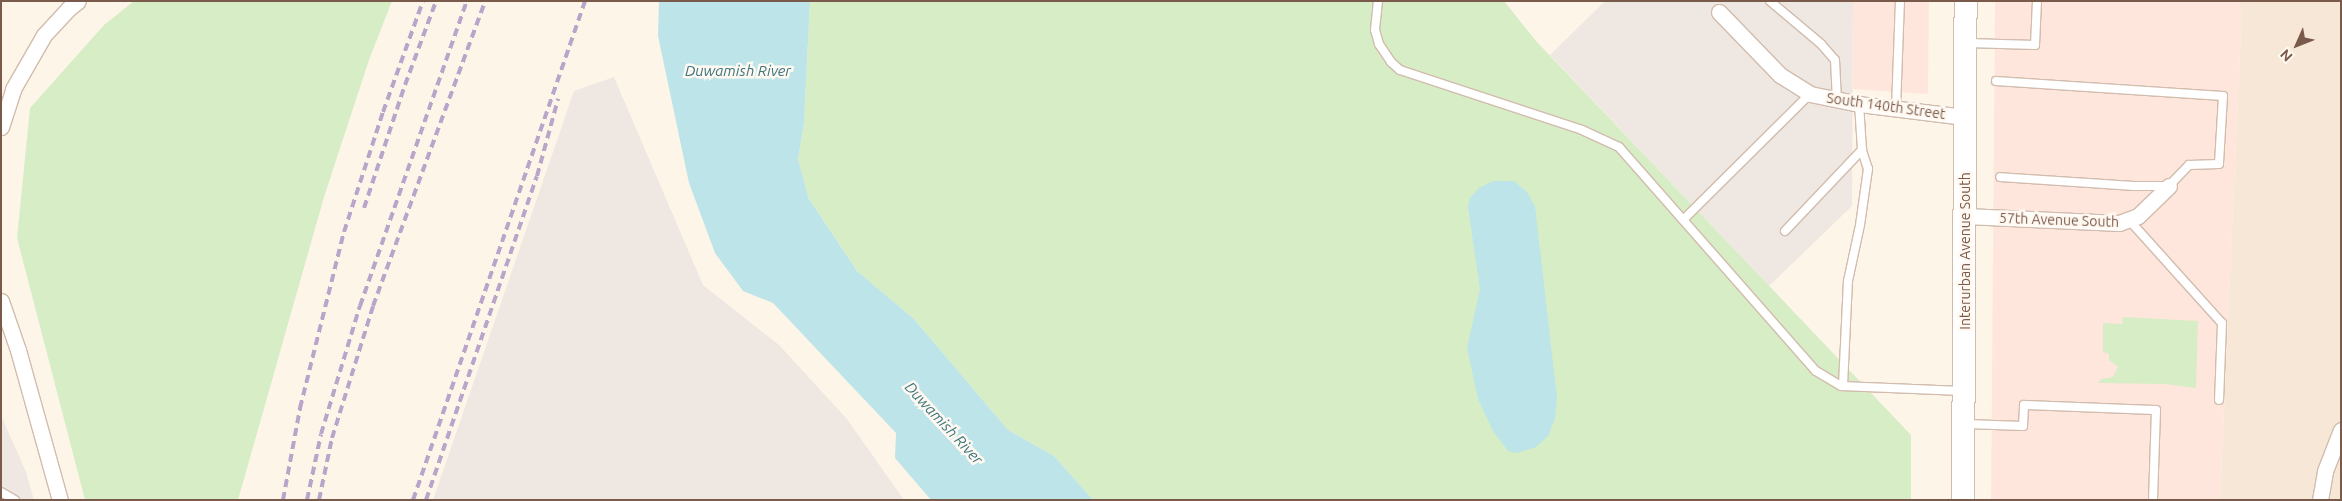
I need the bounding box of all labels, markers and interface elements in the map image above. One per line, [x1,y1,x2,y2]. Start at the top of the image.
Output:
north arrow [2272,20,2322,70]
text: N [2277,46,2296,65]
water label: Duwamish River [685,62,791,80]
street label: South 140th Street [1826,89,1946,123]
street label: Interurban Avenue South [1957,172,1973,330]
street label: 57th Avenue South [1999,210,2119,230]
water label: Duwamish River [901,378,987,468]

